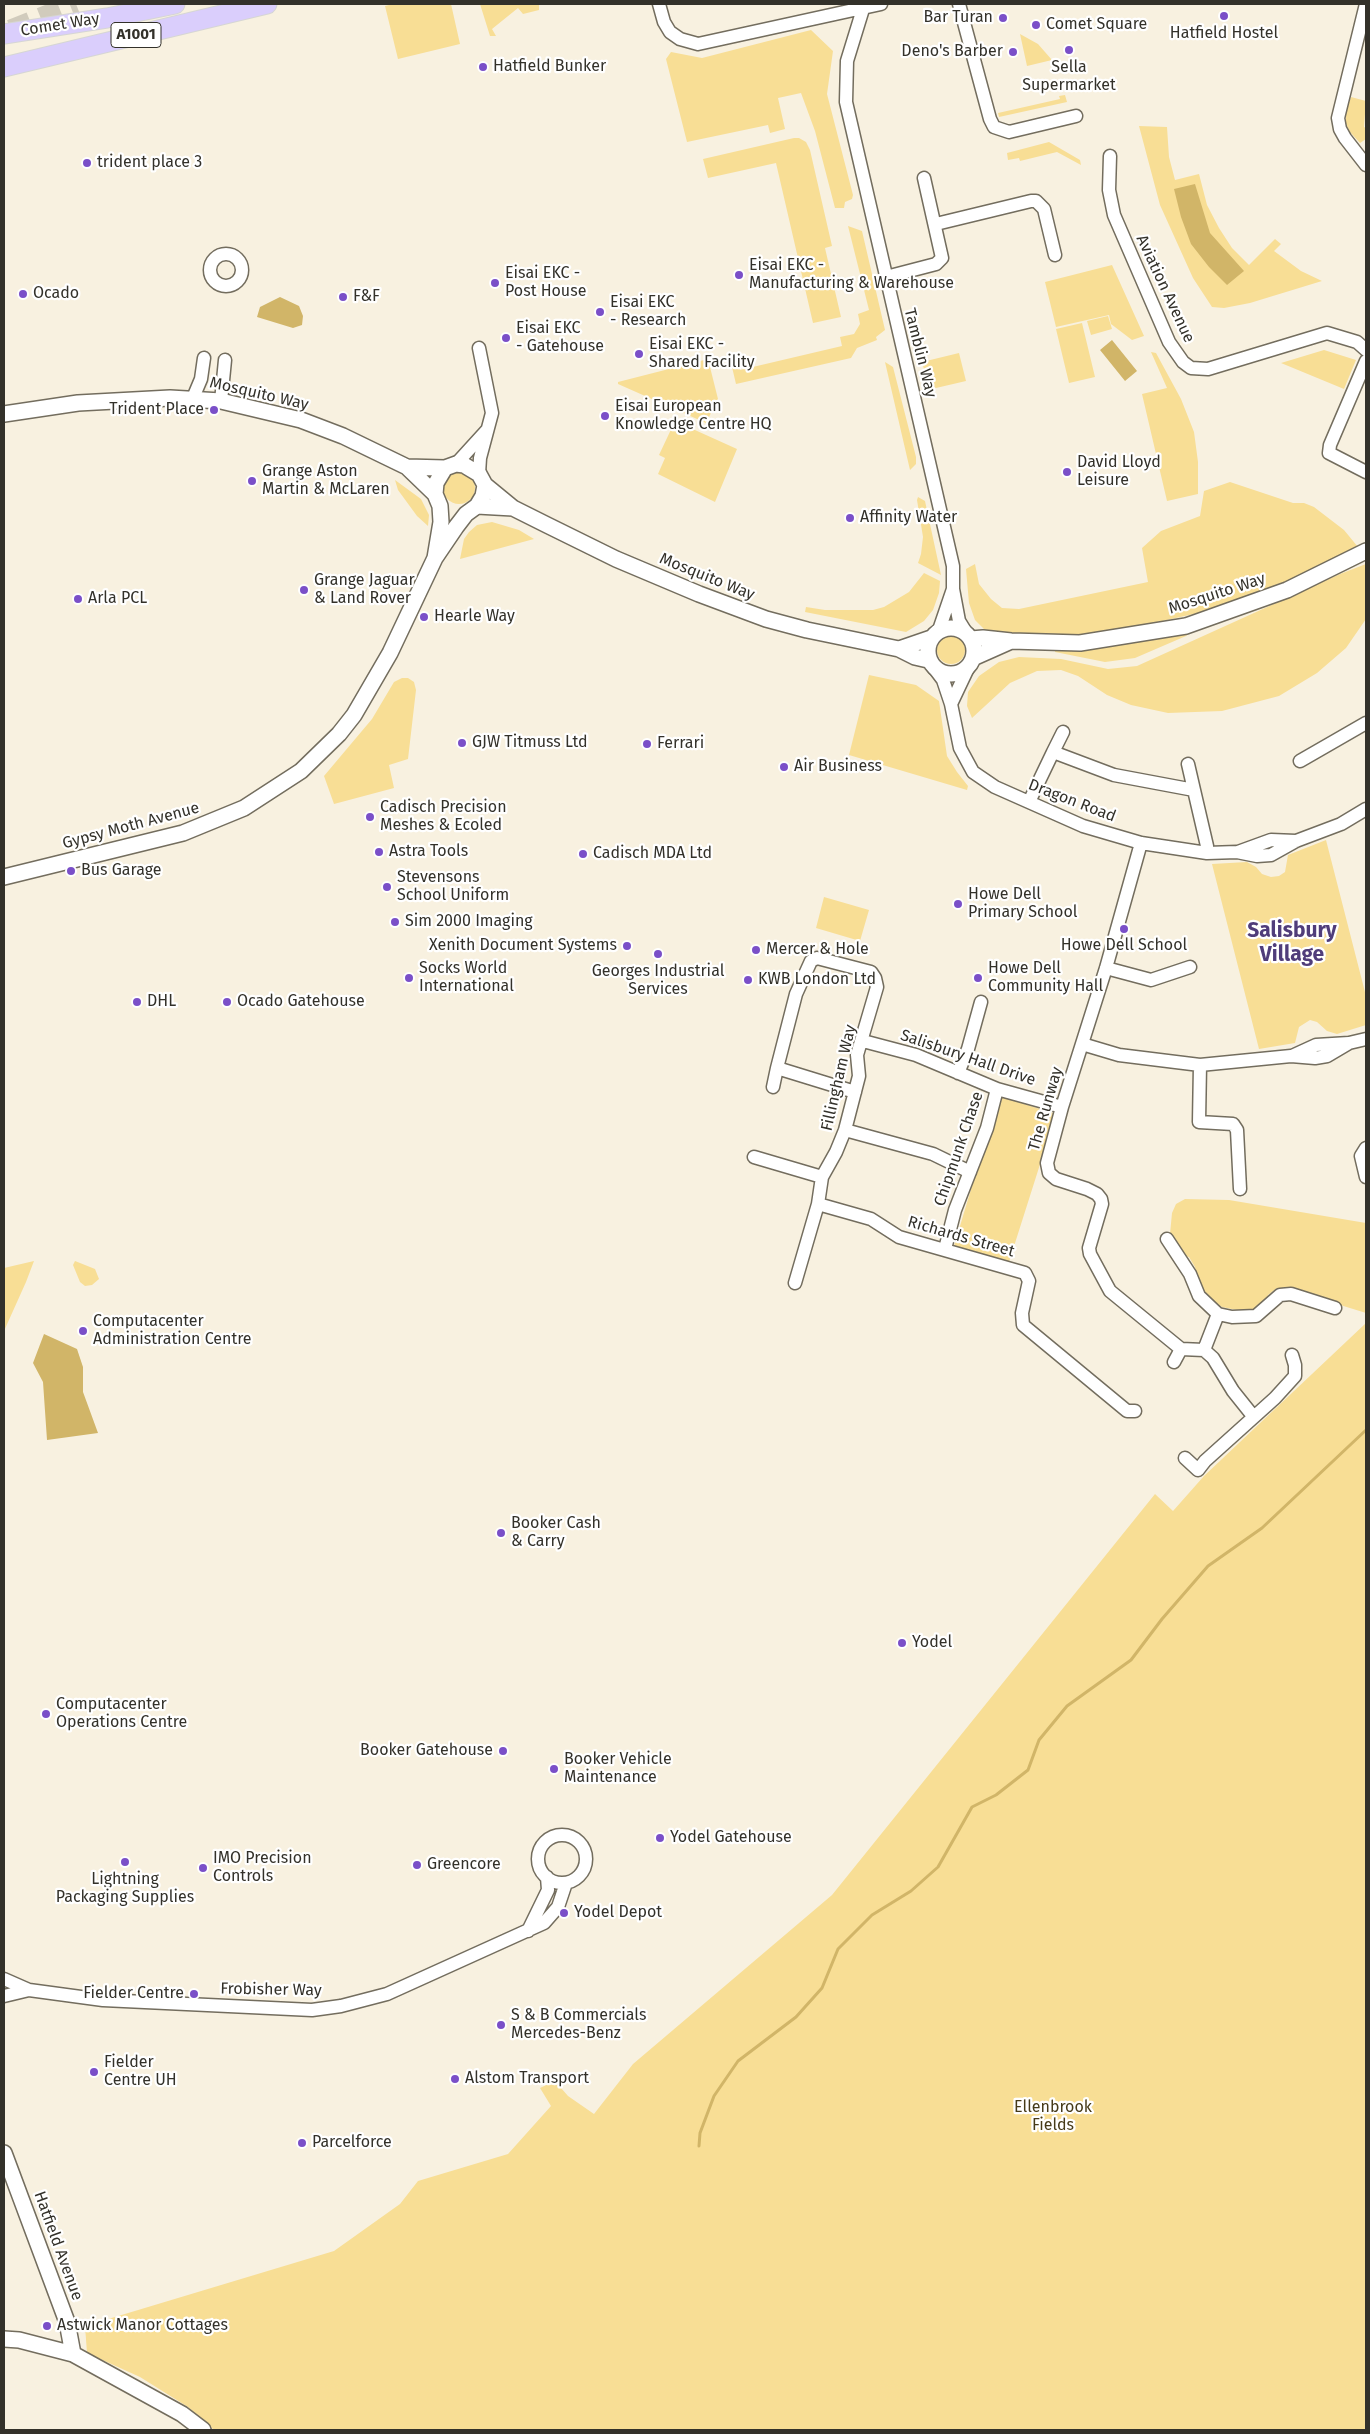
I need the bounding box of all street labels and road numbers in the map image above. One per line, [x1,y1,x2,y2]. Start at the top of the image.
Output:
street label: Comet Way [19,9,101,41]
road number: A1001 [111,22,161,48]
street label: Aviation Avenue [1132,232,1198,346]
street label: Tamblin Way [900,306,940,400]
street label: Mosquito Way [208,373,310,415]
street label: Mosquito Way [657,549,757,605]
street label: Mosquito Way [1166,569,1268,619]
street label: Dragon Road [1025,775,1119,827]
street label: Gypsy Moth Avenue [60,798,202,854]
street label: Fillingham Way [817,1023,861,1133]
street label: Salisbury Hall Drive [898,1026,1038,1090]
street label: The Runway [1025,1065,1067,1153]
street label: Chipmunk Chase [930,1089,988,1209]
street label: Richards Street [905,1213,1017,1261]
street label: Frobisher Way [220,1980,322,2000]
street label: Hatfield Avenue [29,2189,87,2303]

